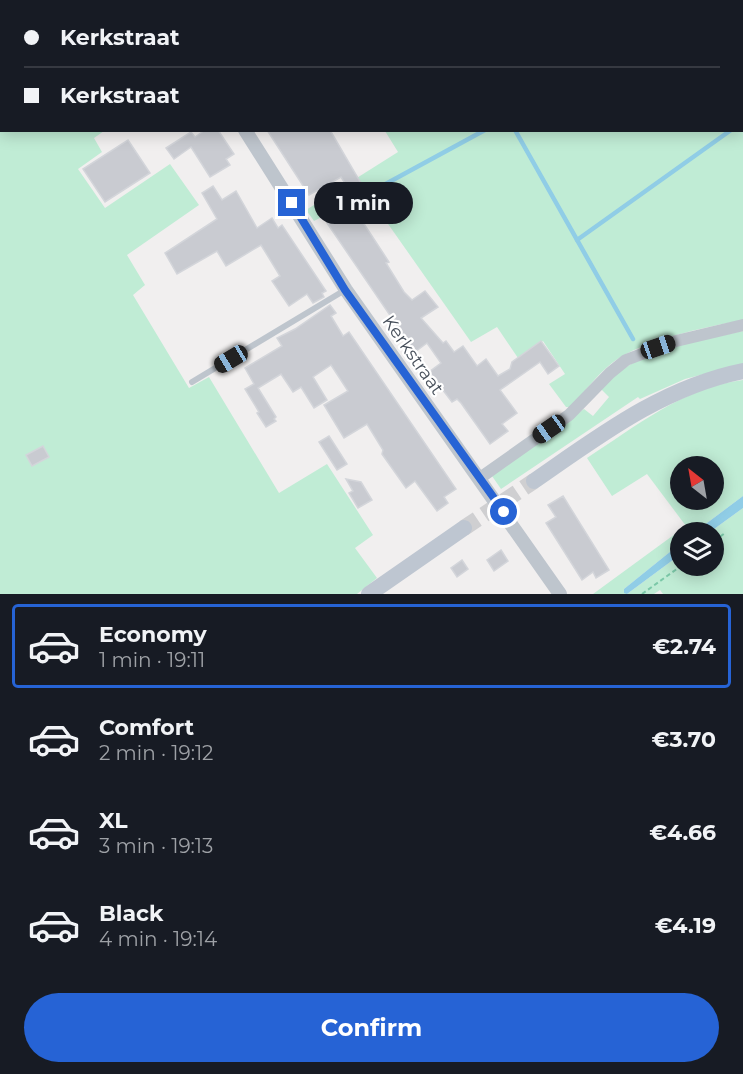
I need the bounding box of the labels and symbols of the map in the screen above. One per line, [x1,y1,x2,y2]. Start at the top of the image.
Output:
callout: 1 min [313,182,412,224]
route end [278,189,305,216]
street label: Kerkstraat [378,311,448,399]
car [638,333,678,361]
car [211,342,251,376]
car [529,411,569,447]
north arrow [670,456,724,510]
route start [490,498,517,525]

